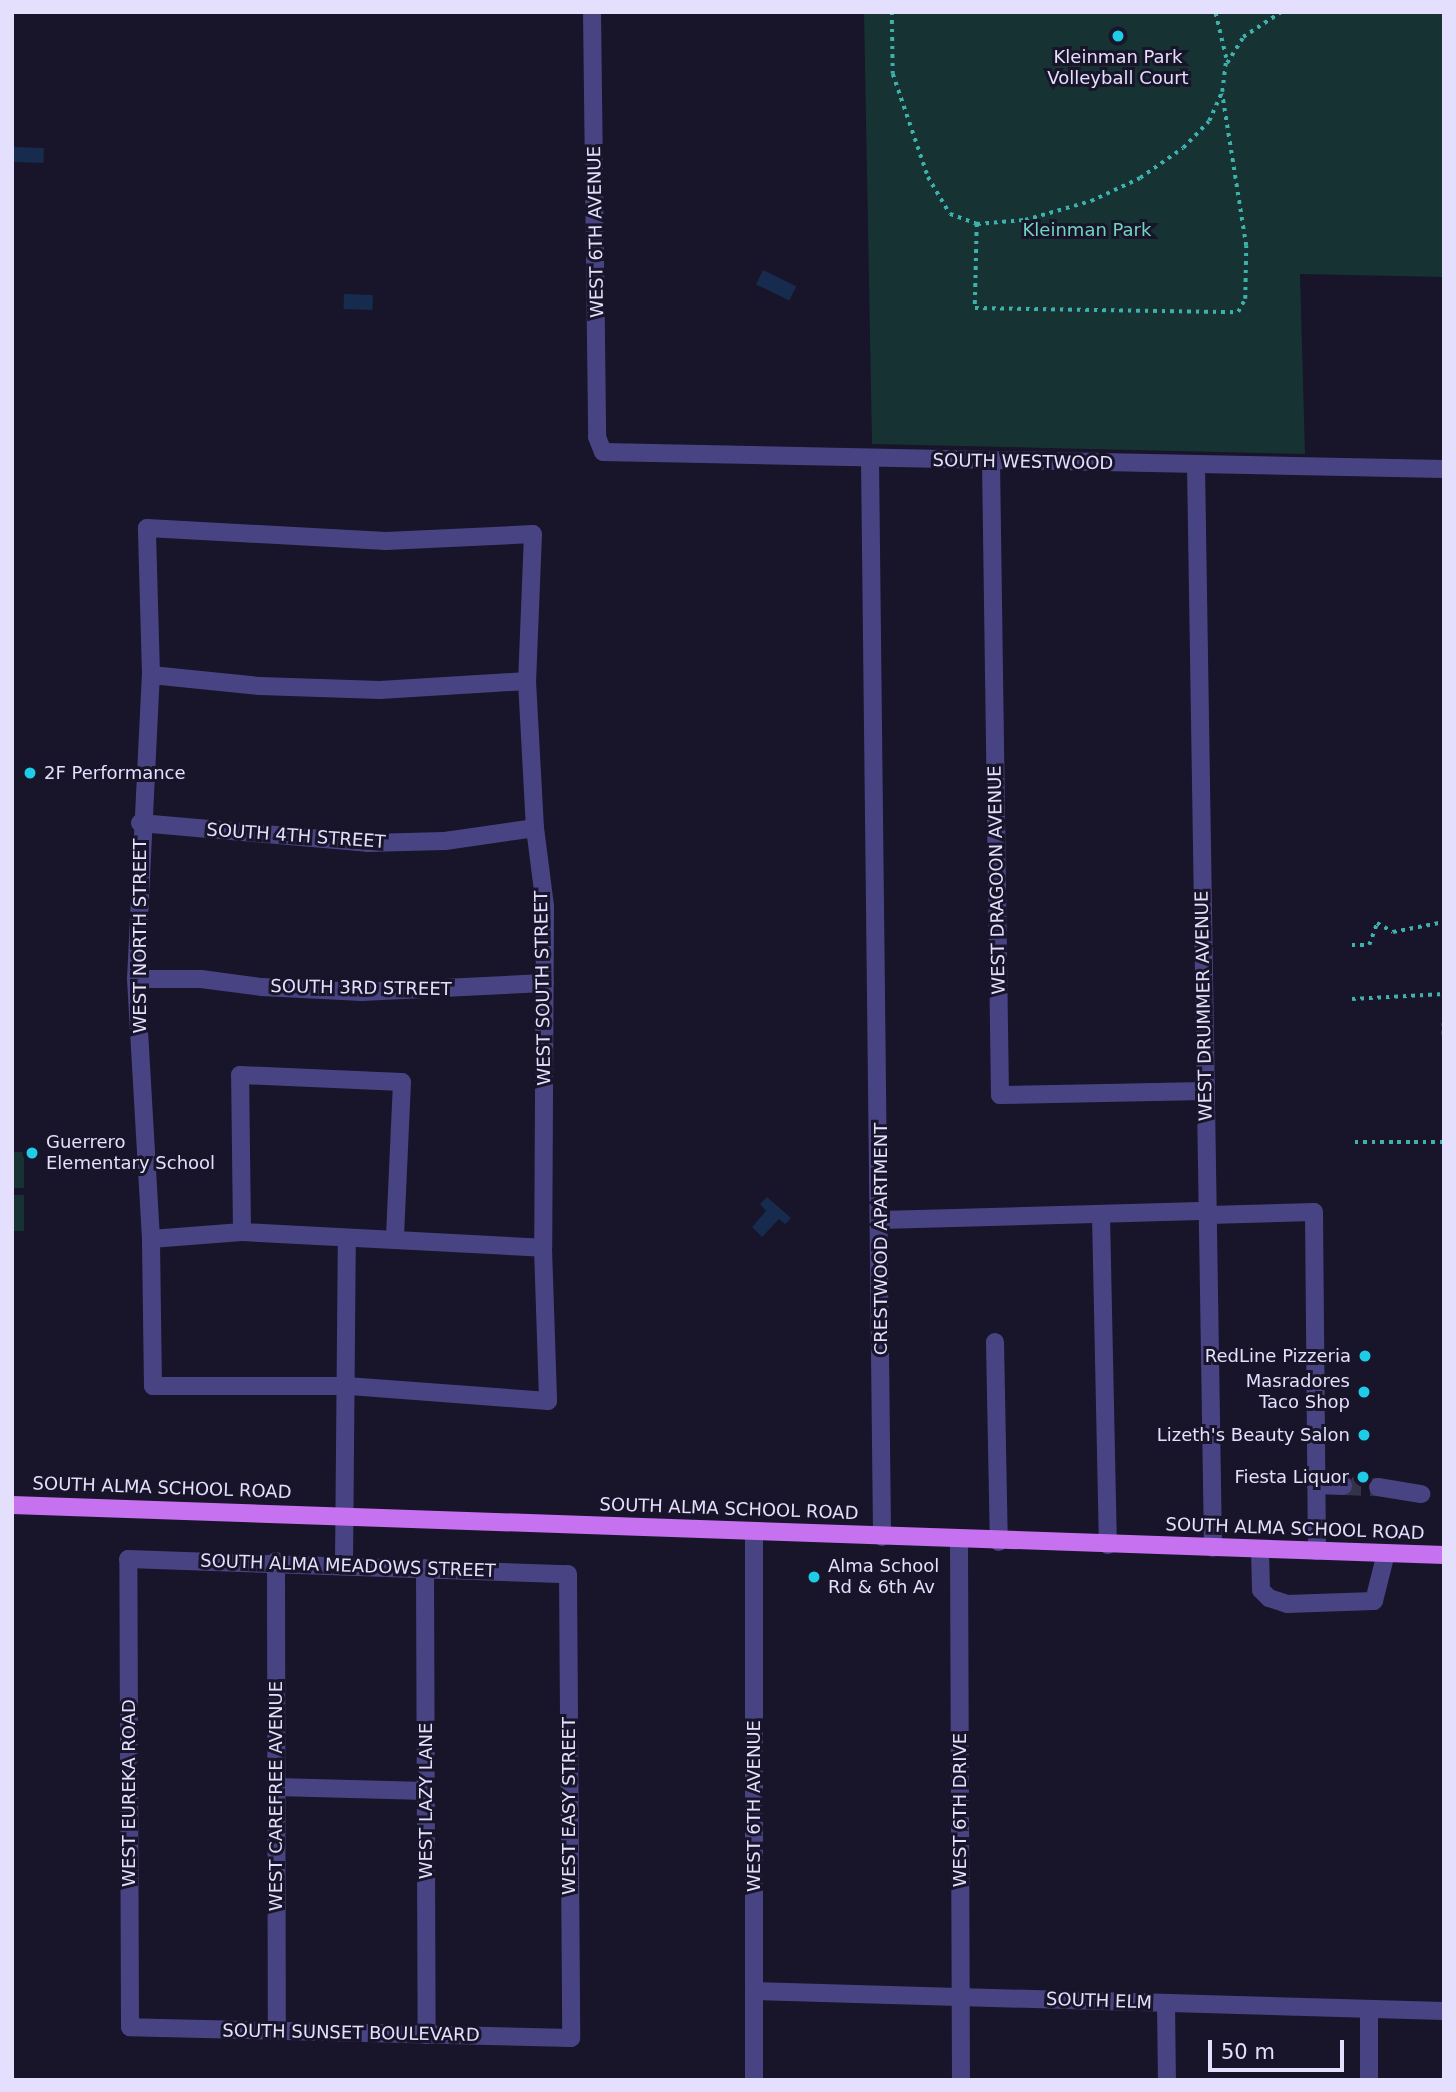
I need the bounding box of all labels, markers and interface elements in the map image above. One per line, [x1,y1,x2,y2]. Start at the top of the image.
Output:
marker: Kleinman Park Volleyball Court [1110,28,1126,44]
place label: Kleinman Park Volleyball Court [1047,47,1189,90]
street label: WEST 6TH AVENUE [584,146,608,318]
park label: Kleinman Park [1023,219,1151,241]
street label: SOUTH WESTWOOD [933,450,1113,474]
place label: 2F Performance [44,762,186,784]
marker: 2F Performance [22,765,38,781]
street label: WEST DRAGOON AVENUE [984,765,1010,995]
street label: SOUTH 4TH STREET [206,819,386,853]
street label: WEST NORTH STREET [129,838,151,1034]
street label: WEST SOUTH STREET [531,890,555,1086]
street label: WEST DRUMMER AVENUE [1191,891,1217,1121]
street label: SOUTH 3RD STREET [270,976,452,1000]
street label: CRESTWOOD APARTMENT [870,1123,892,1355]
place label: Guerrero Elementary School [46,1132,215,1174]
marker: Guerrero Elementary School [24,1145,40,1161]
place label: RedLine Pizzeria [1205,1345,1351,1367]
marker: RedLine Pizzeria [1357,1348,1373,1364]
place label: Masradores Taco Shop [1246,1371,1350,1414]
marker: Masradores Taco Shop [1356,1384,1372,1400]
place label: Lizeth's Beauty Salon [1157,1424,1350,1446]
marker: Lizeth's Beauty Salon [1356,1427,1372,1443]
place label: Fiesta Liquor [1234,1466,1349,1488]
marker: Fiesta Liquor [1355,1469,1371,1485]
street label: SOUTH ALMA SCHOOL ROAD [32,1473,292,1503]
street label: SOUTH ALMA SCHOOL ROAD [599,1494,859,1524]
street label: SOUTH ALMA SCHOOL ROAD [1165,1514,1425,1544]
street label: SOUTH ALMA MEADOWS STREET [200,1550,496,1582]
place label: Alma School Rd & 6th Av [828,1556,939,1598]
marker: Alma School Rd & 6th Av [806,1569,822,1585]
street label: WEST CAREFREE AVENUE [265,1681,287,1911]
street label: WEST EUREKA ROAD [118,1699,140,1887]
street label: WEST EASY STREET [558,1717,580,1895]
street label: WEST 6TH AVENUE [743,1720,765,1892]
street label: WEST LAZY LANE [415,1723,437,1879]
street label: WEST 6TH DRIVE [949,1733,971,1887]
street label: SOUTH ELM [1046,1988,1152,2014]
street label: SOUTH SUNSET BOULEVARD [222,2020,480,2046]
scale bar [1211,2025,1348,2070]
text: 50 m [1221,2040,1275,2064]

